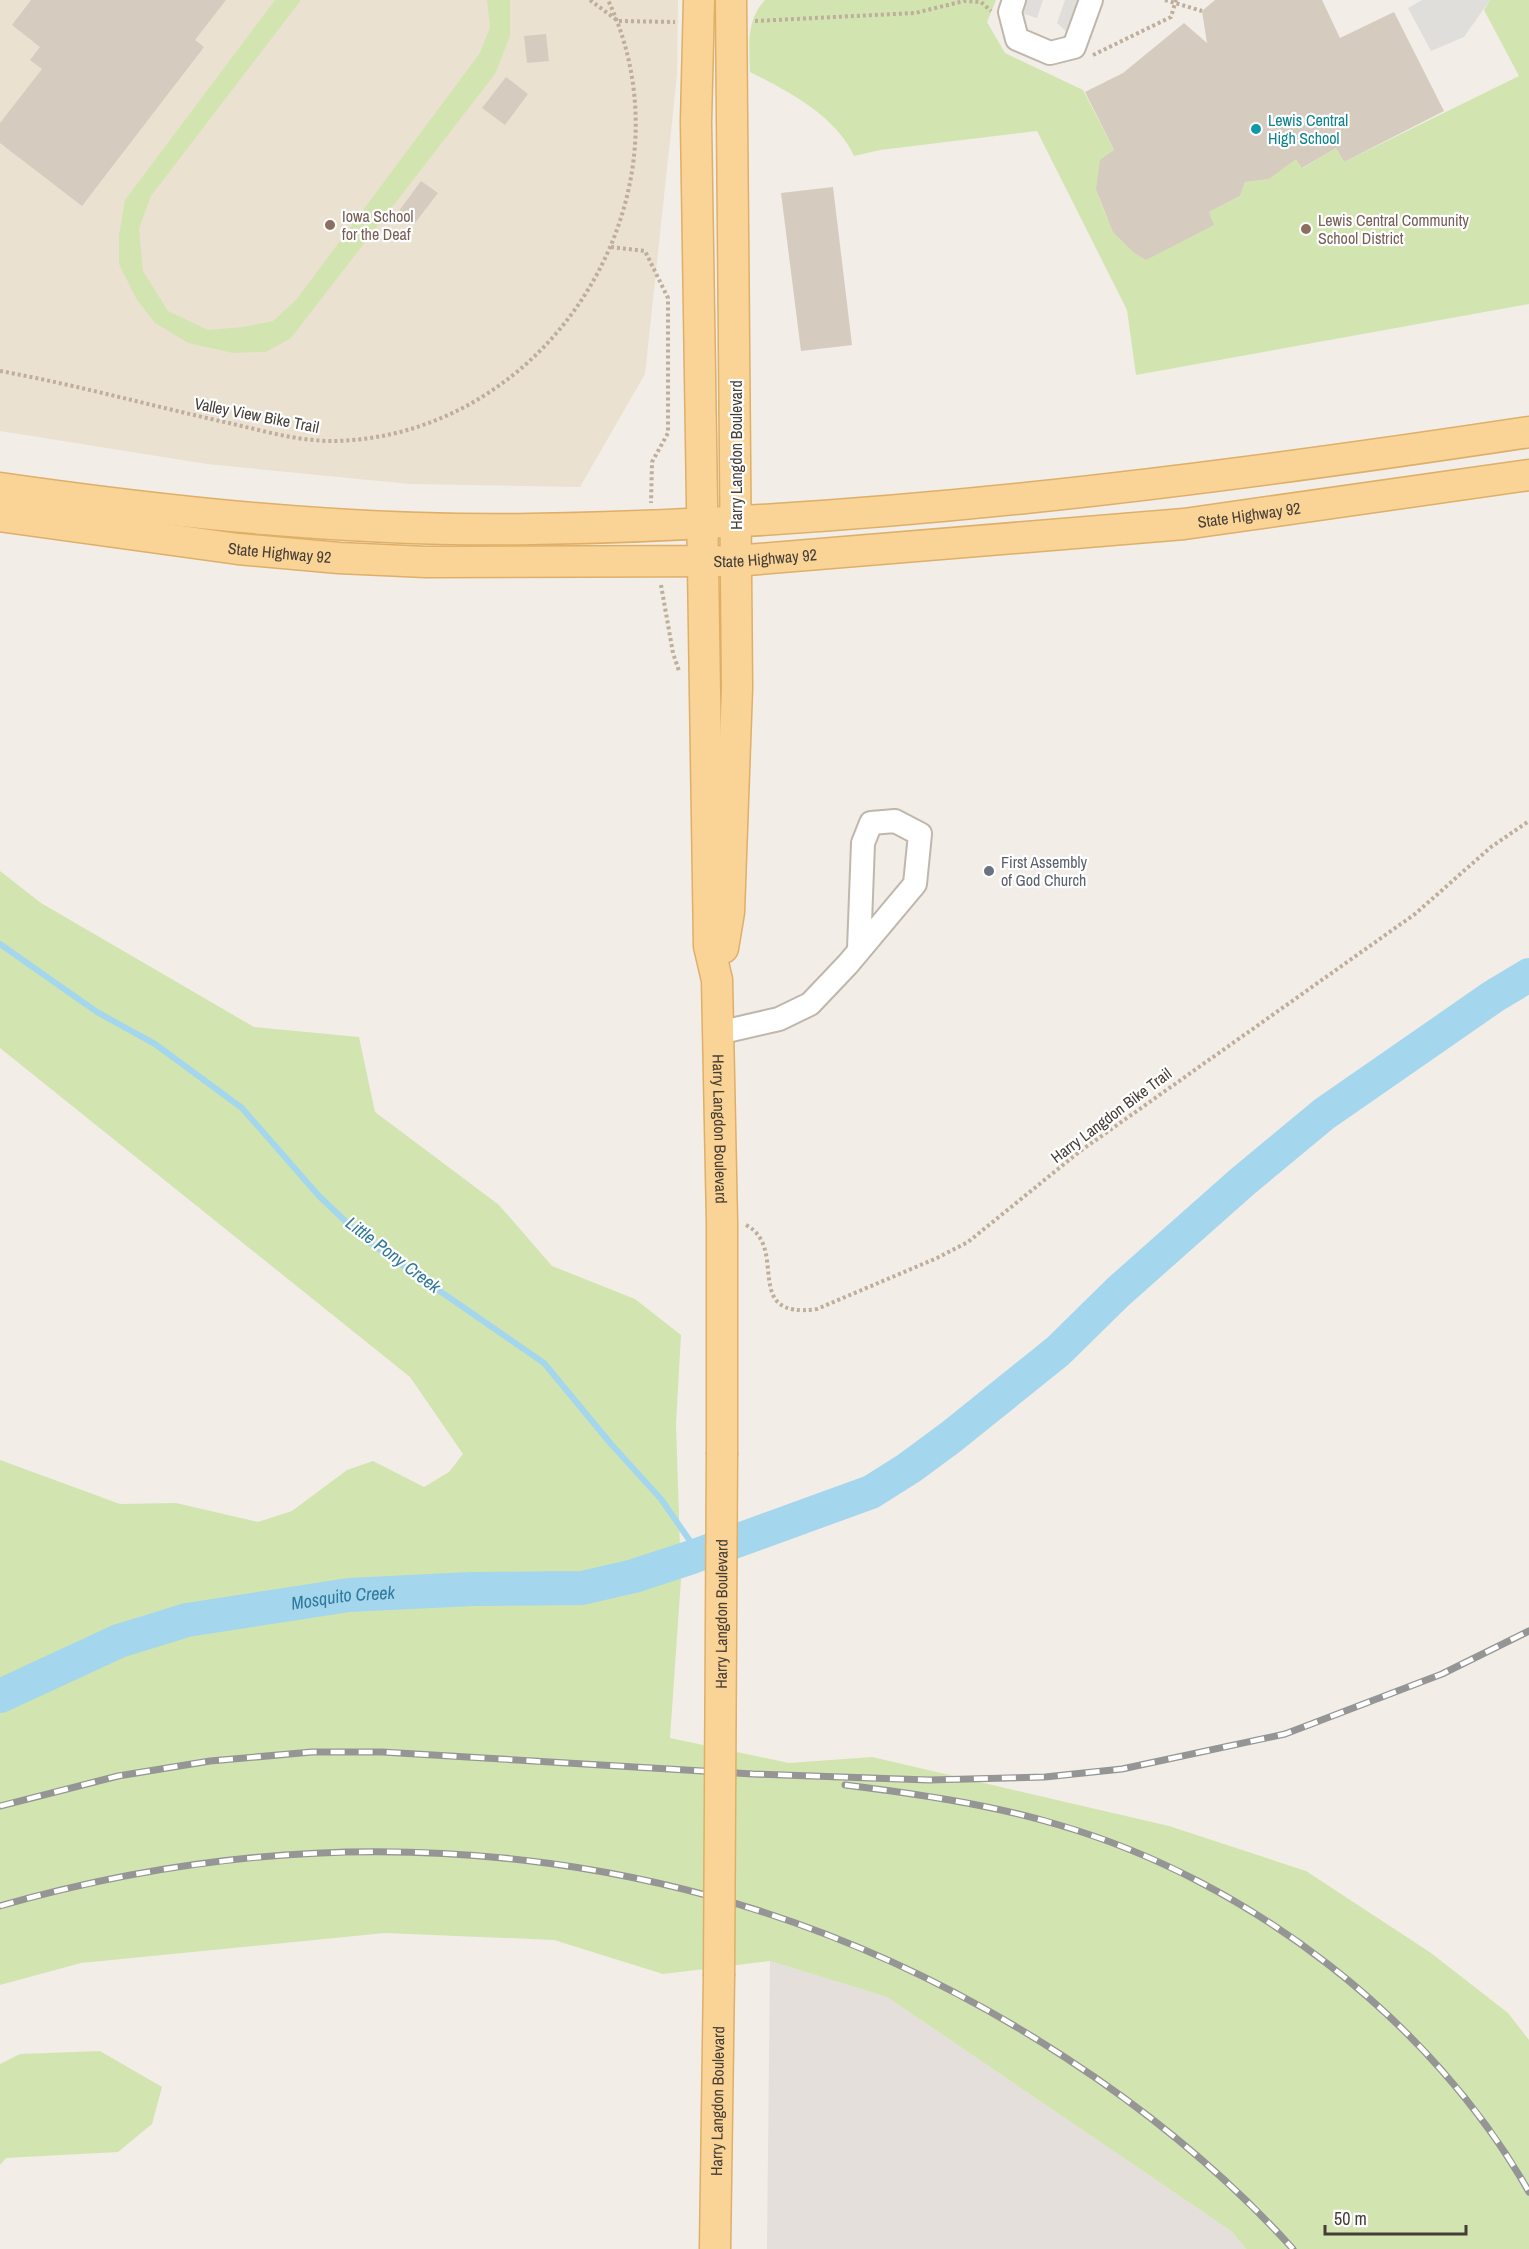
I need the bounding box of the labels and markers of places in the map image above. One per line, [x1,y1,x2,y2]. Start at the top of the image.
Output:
place label: Lewis Central High School [1268,109,1348,149]
marker: Lewis Central High School [1249,122,1263,136]
place label: Iowa School for the Deaf [342,205,414,245]
place label: Lewis Central Community School District [1318,209,1469,249]
marker: Iowa School for the Deaf [323,218,337,232]
marker: Lewis Central Community School District [1299,222,1313,236]
place label: First Assembly of God Church [1001,851,1087,891]
marker: First Assembly of God Church [982,864,996,878]

